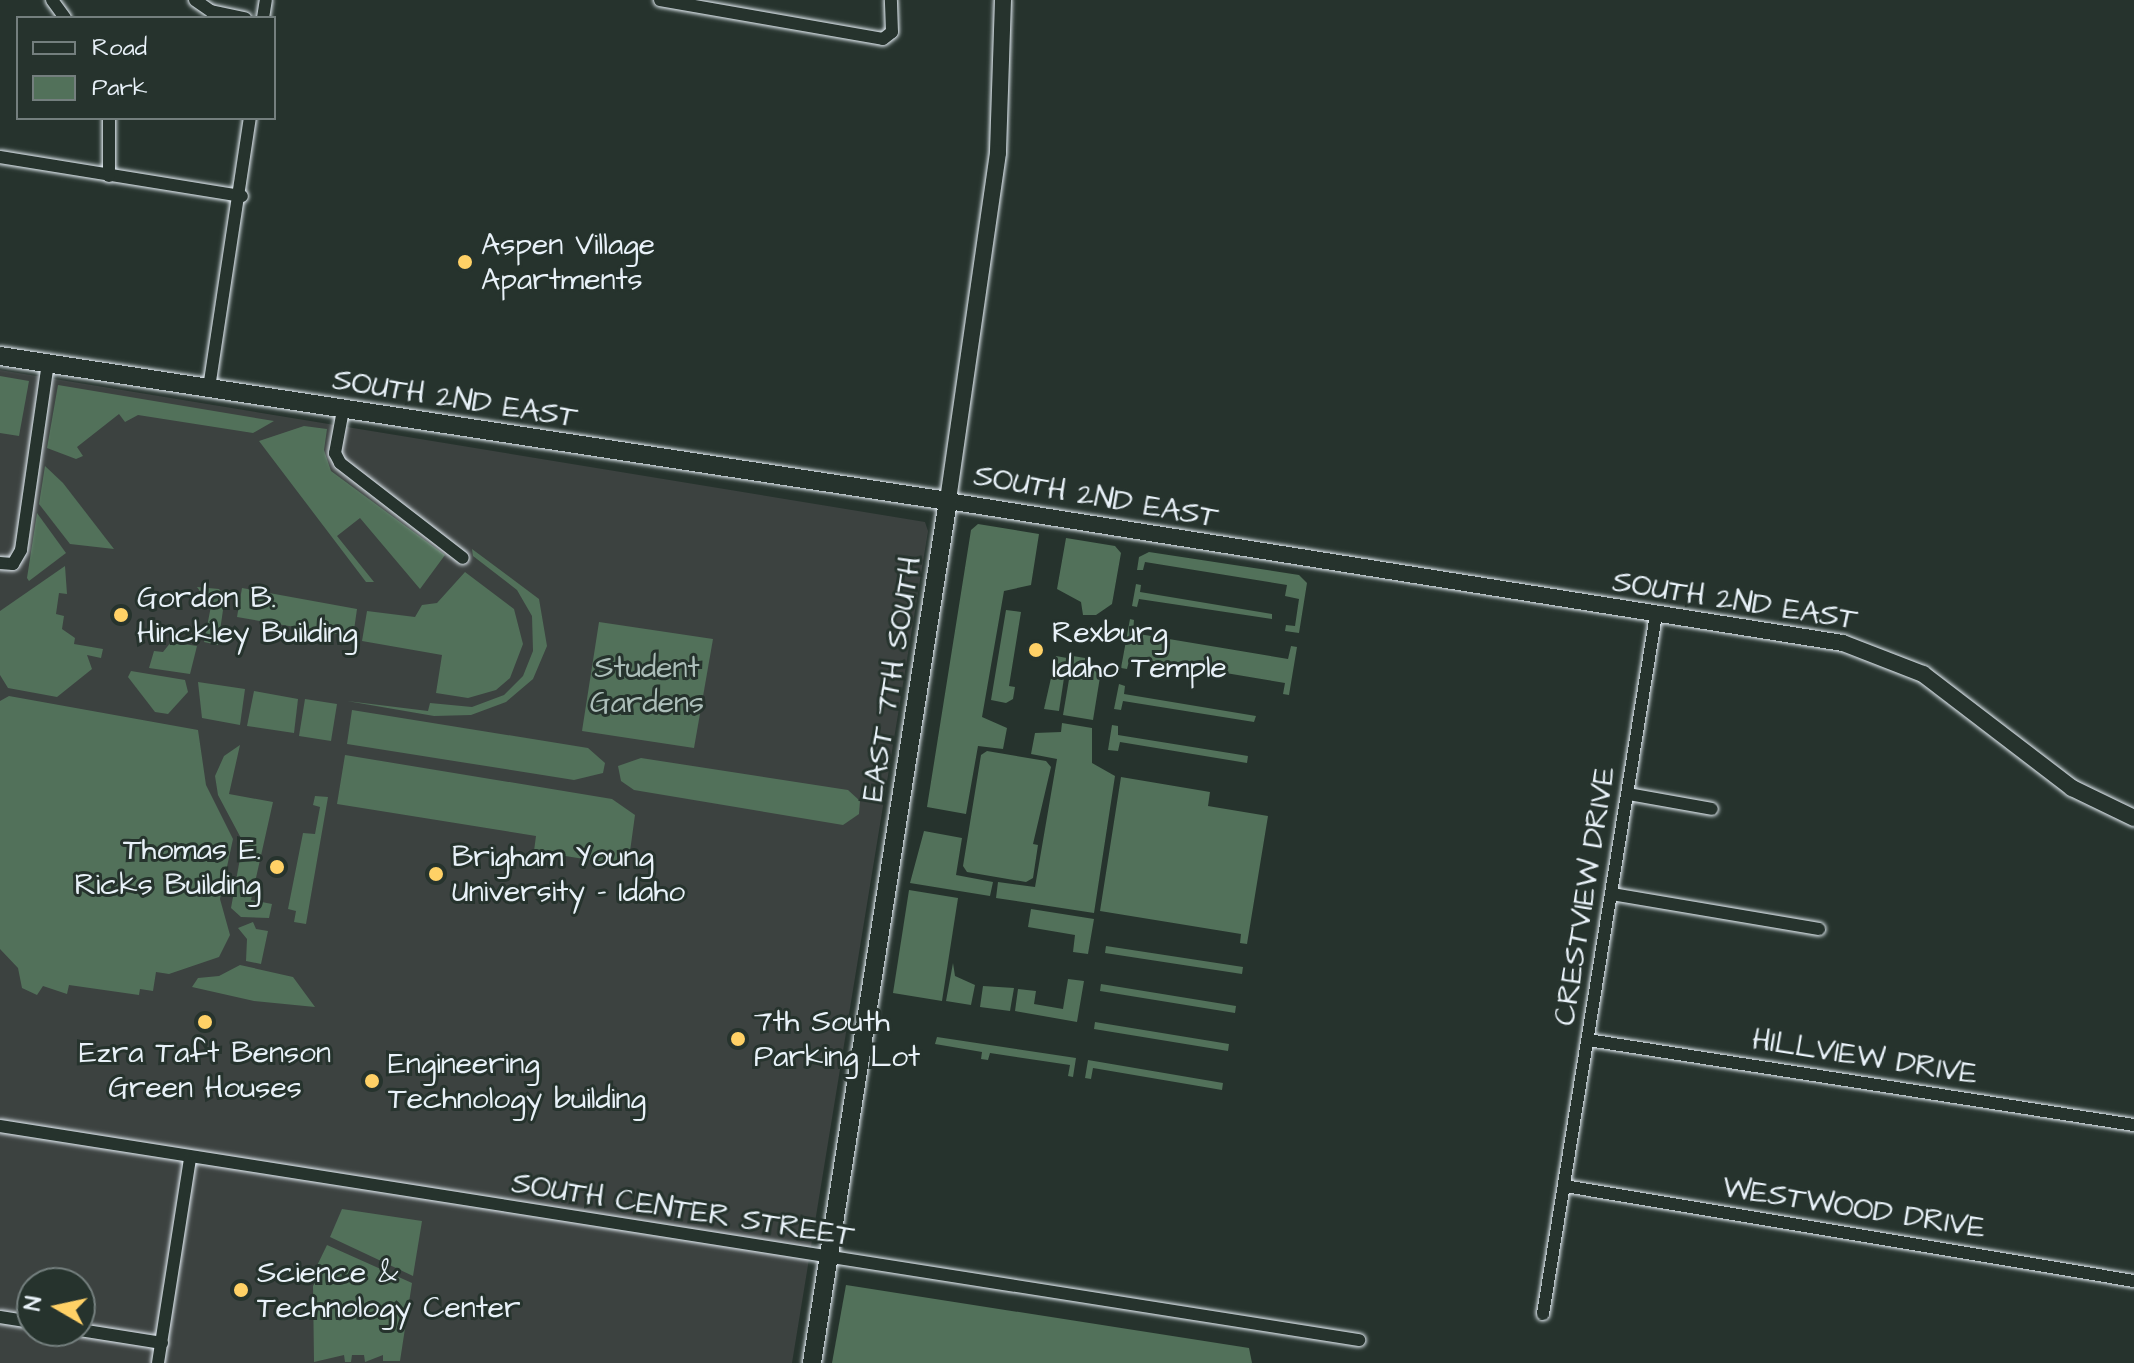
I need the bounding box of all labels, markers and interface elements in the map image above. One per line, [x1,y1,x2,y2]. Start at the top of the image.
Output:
legend [16,16,276,120]
text: Road [92,31,147,65]
text: Park [92,71,148,105]
place label: Aspen Village Apartments [481,227,655,298]
marker: Aspen Village Apartments [456,253,474,271]
street label: SOUTH 2ND EAST [330,362,580,436]
street label: SOUTH 2ND EAST [971,458,1221,536]
street label: EAST 7TH SOUTH [855,554,929,804]
street label: SOUTH 2ND EAST [1610,564,1860,638]
place label: Gordon B. Hinckley Building [137,580,358,650]
marker: Gordon B. Hinckley Building [112,606,130,624]
place label: Rexburg Idaho Temple [1052,615,1227,686]
marker: Rexburg Idaho Temple [1027,641,1045,659]
park label: Student Gardens [590,650,704,720]
street label: CRESTVIEW DRIVE [1547,764,1623,1028]
place label: Thomas E. Ricks Building [74,832,261,902]
place label: Brigham Young University - Idaho [452,839,685,910]
marker: Thomas E. Ricks Building [268,858,286,876]
marker: Brigham Young University - Idaho [427,865,445,883]
place label: 7th South Parking Lot [754,1004,920,1074]
marker: Ezra Taft Benson Green Houses [196,1013,214,1031]
street label: HILLVIEW DRIVE [1750,1021,1980,1093]
marker: 7th South Parking Lot [729,1030,747,1048]
place label: Ezra Taft Benson Green Houses [79,1035,331,1106]
place label: Engineering Technology building [388,1046,646,1116]
marker: Engineering Technology building [363,1072,381,1090]
street label: SOUTH CENTER STREET [509,1165,857,1255]
street label: WESTWOOD DRIVE [1720,1169,1988,1247]
place label: Science & Technology Center [257,1255,521,1326]
north arrow [16,1267,96,1347]
marker: Science & Technology Center [232,1281,250,1299]
text: N [17,1294,50,1313]

